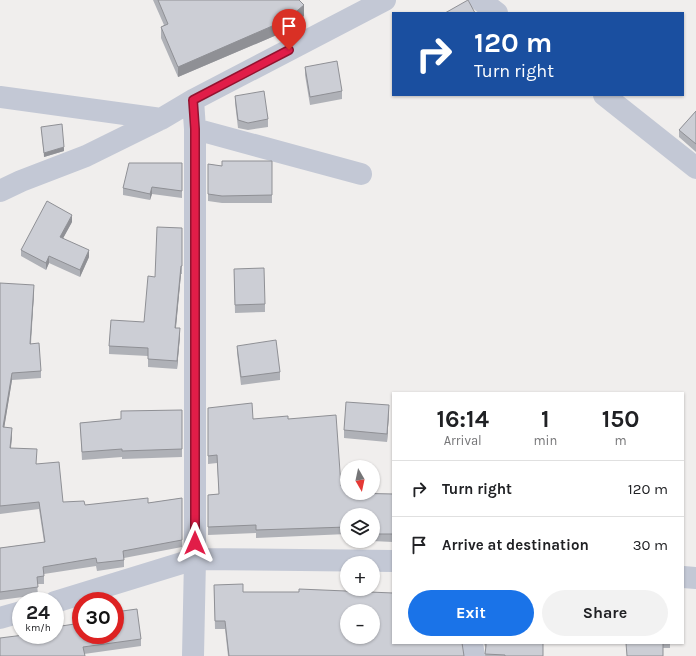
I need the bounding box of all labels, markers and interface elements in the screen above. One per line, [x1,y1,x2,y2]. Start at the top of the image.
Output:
pin [272,9,306,50]
icon: arrive [278,15,300,37]
text: 120 m [474,26,552,59]
icon: right [408,28,460,80]
text: Turn right [474,60,554,82]
text: 16:14 [436,405,489,433]
text: 1 [541,405,550,433]
text: 150 [602,405,640,433]
text: Arrival [444,433,482,448]
text: min [533,433,557,448]
text: m [615,433,627,448]
north arrow [340,460,380,500]
map controls [340,460,380,644]
icon: right [408,478,430,500]
text: Turn right [442,480,512,498]
text: 120 m [628,480,668,498]
button: layers [340,508,380,548]
position arrow [174,522,216,564]
icon: arrive [408,534,430,556]
text: Arrive at destination [442,536,589,554]
text: 30 m [633,536,668,554]
button: + [340,556,380,596]
button: Exit [408,590,534,636]
button: Share [542,590,668,636]
speed limit sign: 30 [72,592,124,644]
text: 24 [26,601,50,624]
button: − [340,604,380,644]
text: km/h [25,622,51,634]

